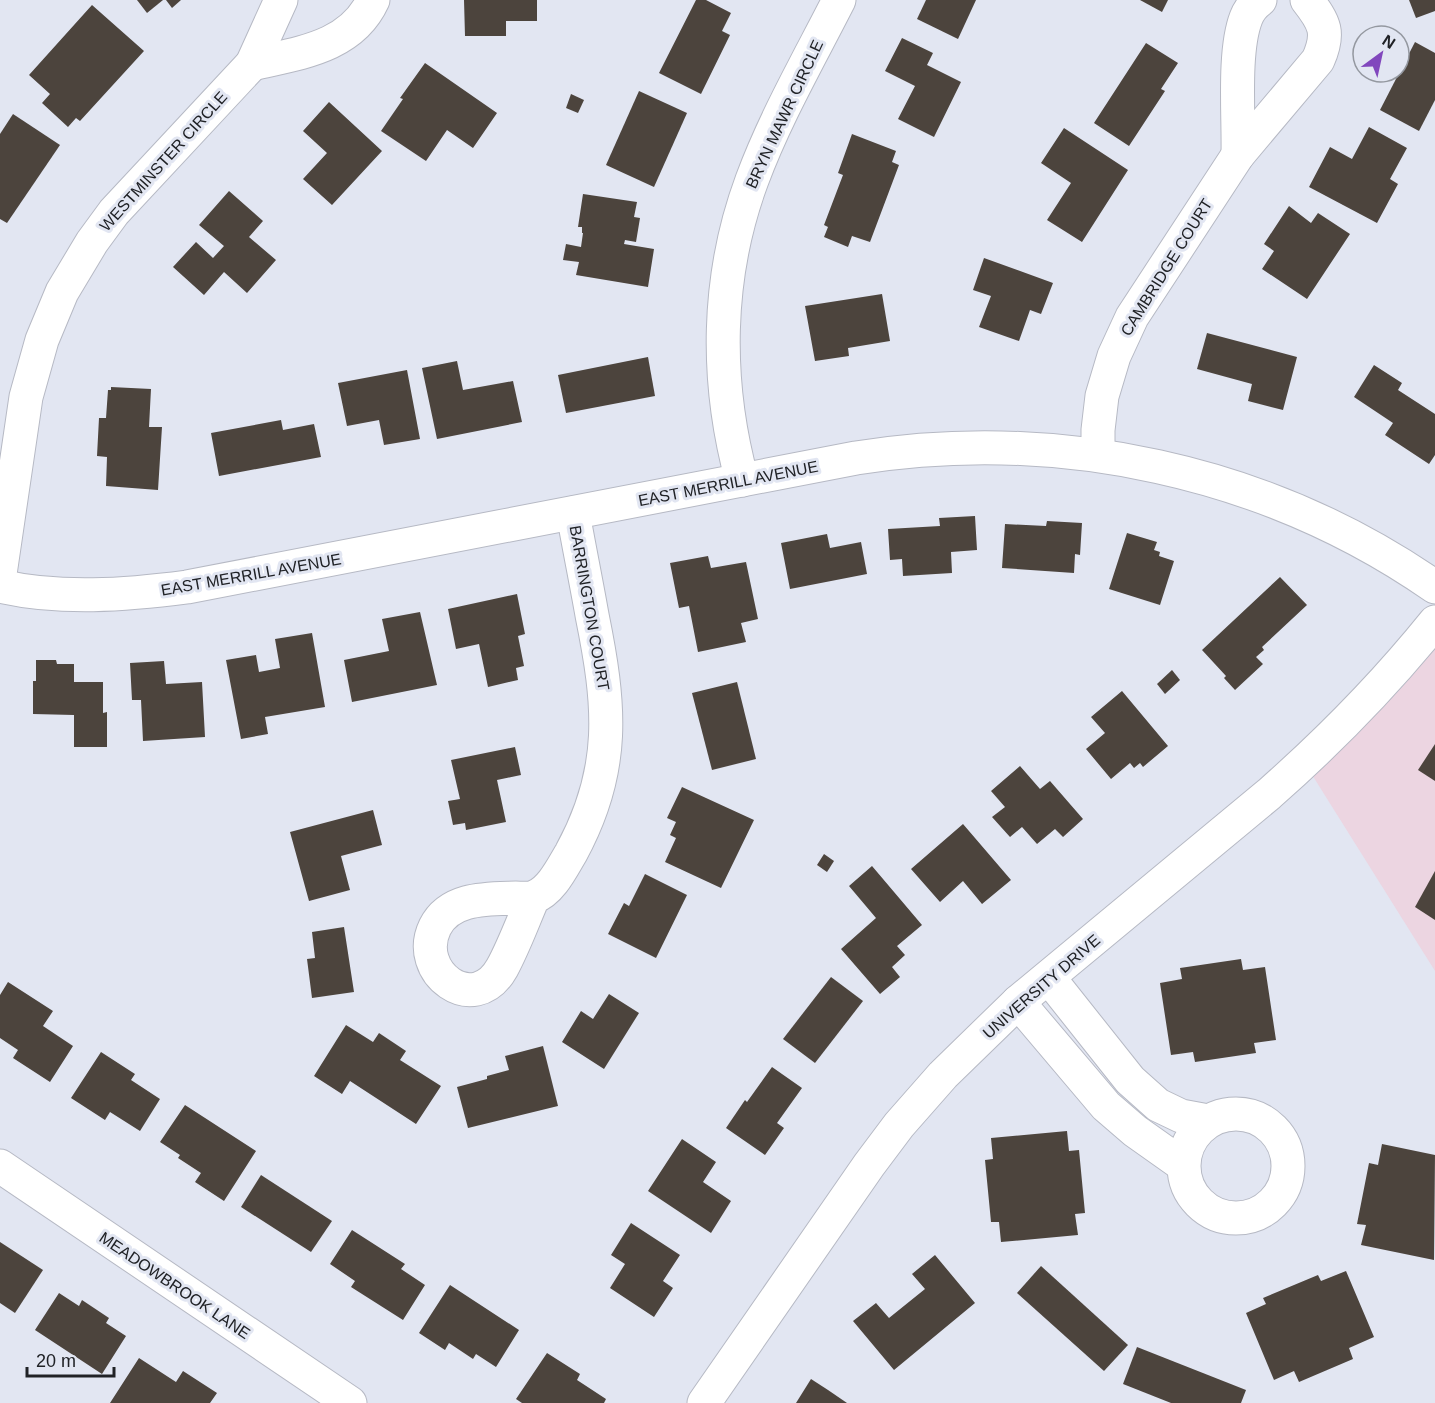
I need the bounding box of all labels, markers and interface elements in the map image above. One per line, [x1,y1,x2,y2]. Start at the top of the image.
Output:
north arrow [1351,24,1411,84]
text: N [1379,32,1398,52]
street label: BRYN MAWR CIRCLE [743,37,826,191]
street label: WESTMINSTER CIRCLE [96,88,230,234]
street label: CAMBRIDGE COURT [1117,196,1216,339]
street label: EAST MERRILL AVENUE [637,458,819,509]
street label: BARRINGTON COURT [567,524,612,692]
street label: EAST MERRILL AVENUE [160,550,343,599]
street label: UNIVERSITY DRIVE [979,931,1103,1042]
street label: MEADOWBROOK LANE [96,1229,253,1342]
scale bar [27,1340,114,1378]
text: 20 m [36,1351,76,1371]

